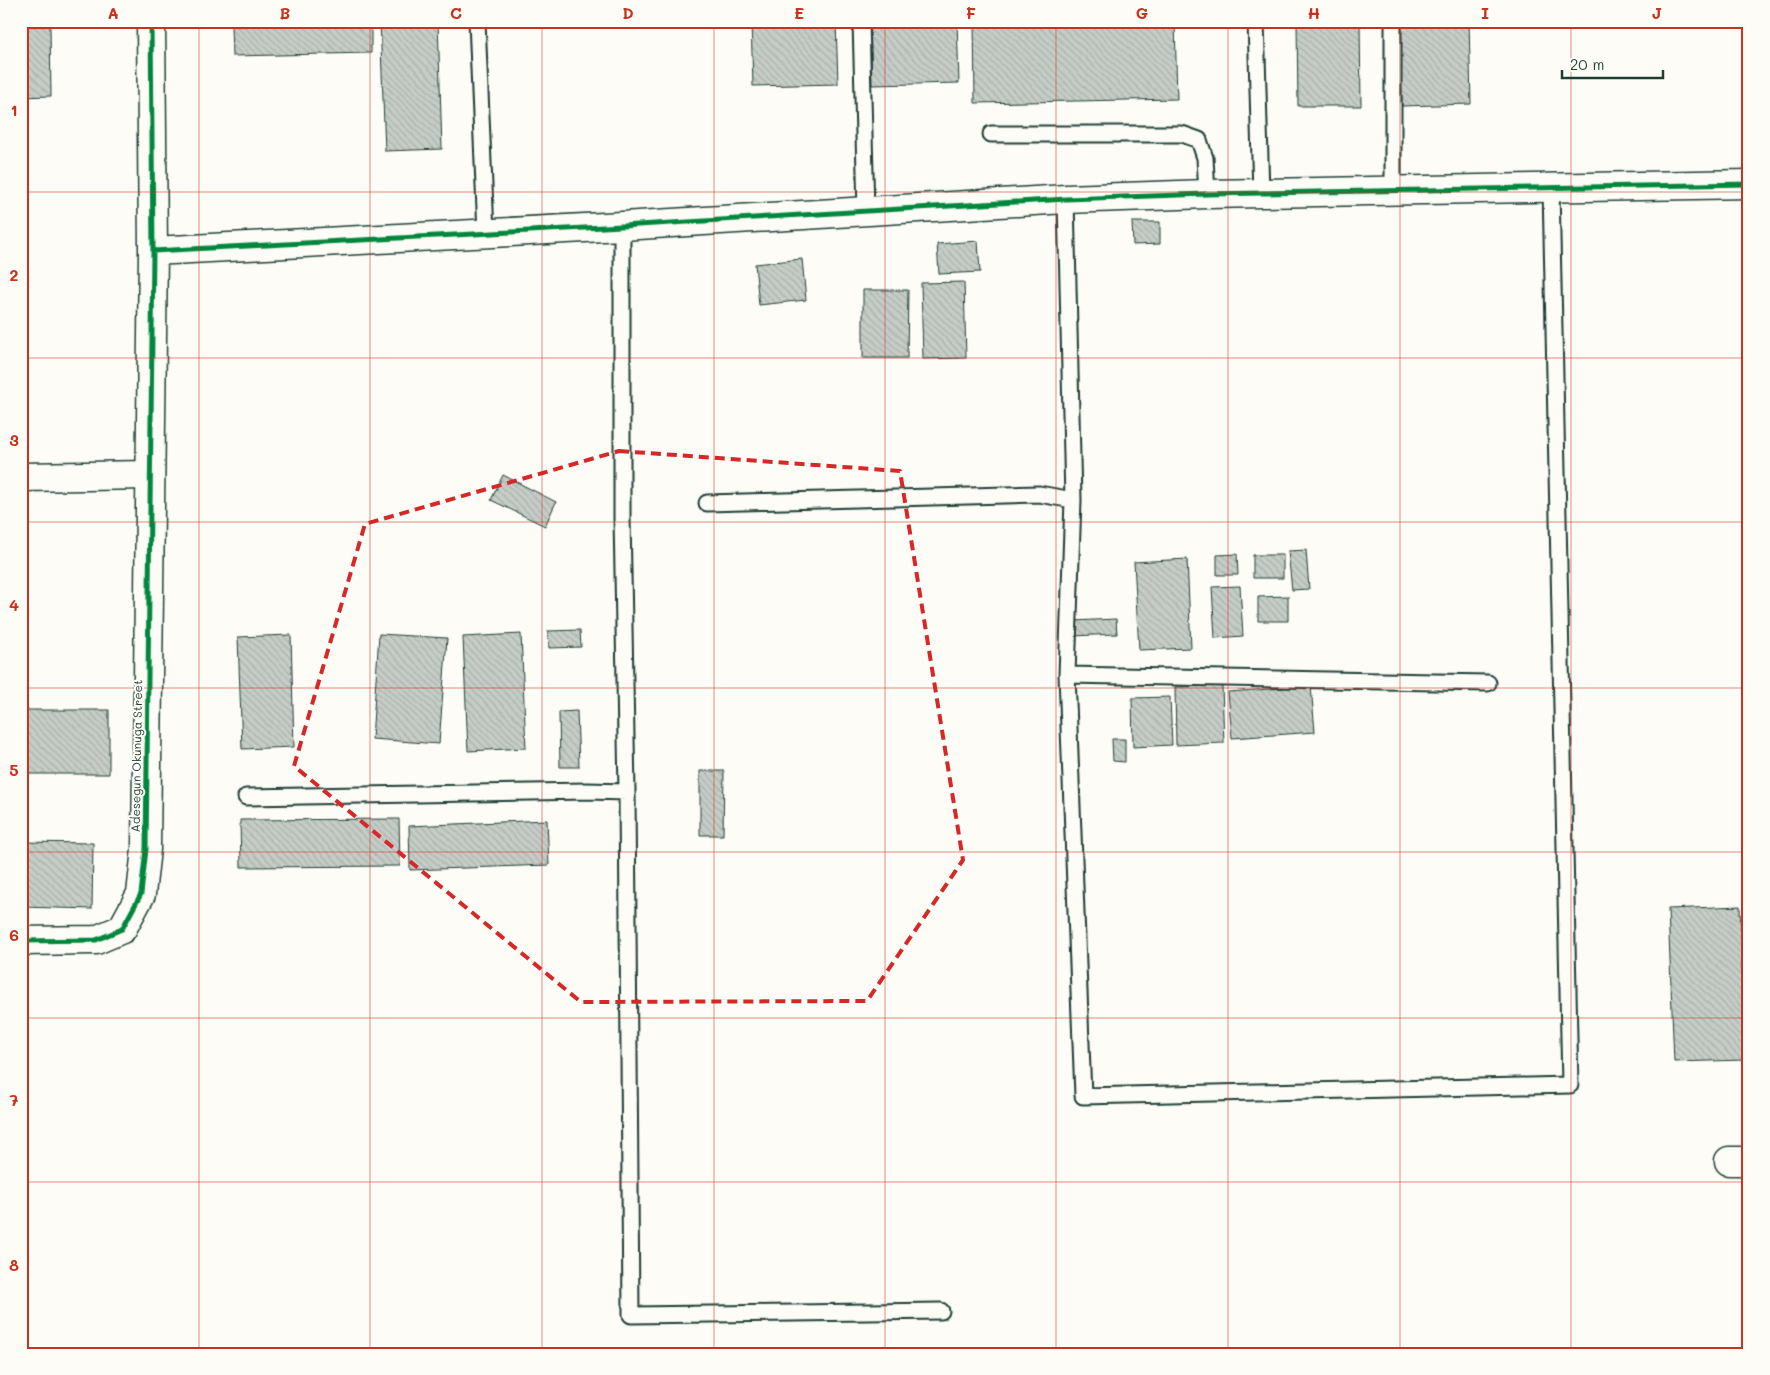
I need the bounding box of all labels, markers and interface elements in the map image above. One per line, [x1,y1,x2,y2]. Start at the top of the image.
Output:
text: A [107,2,119,23]
text: B [280,2,290,23]
text: C [450,2,462,23]
text: D [622,2,634,23]
text: E [794,2,804,23]
text: F [966,2,976,23]
text: G [1136,2,1148,23]
text: H [1308,2,1320,23]
text: I [1481,2,1489,23]
text: J [1652,2,1662,23]
scale bar [1562,48,1664,80]
text: 20 m [1570,54,1604,74]
text: 1 [10,99,18,120]
text: 2 [10,264,19,285]
text: 3 [9,429,19,450]
text: 4 [9,594,19,615]
street label: Adesegun Okunuga Street [127,679,145,832]
text: 5 [9,759,19,780]
text: 6 [9,924,19,945]
text: 7 [10,1089,19,1110]
text: 8 [9,1254,19,1275]

